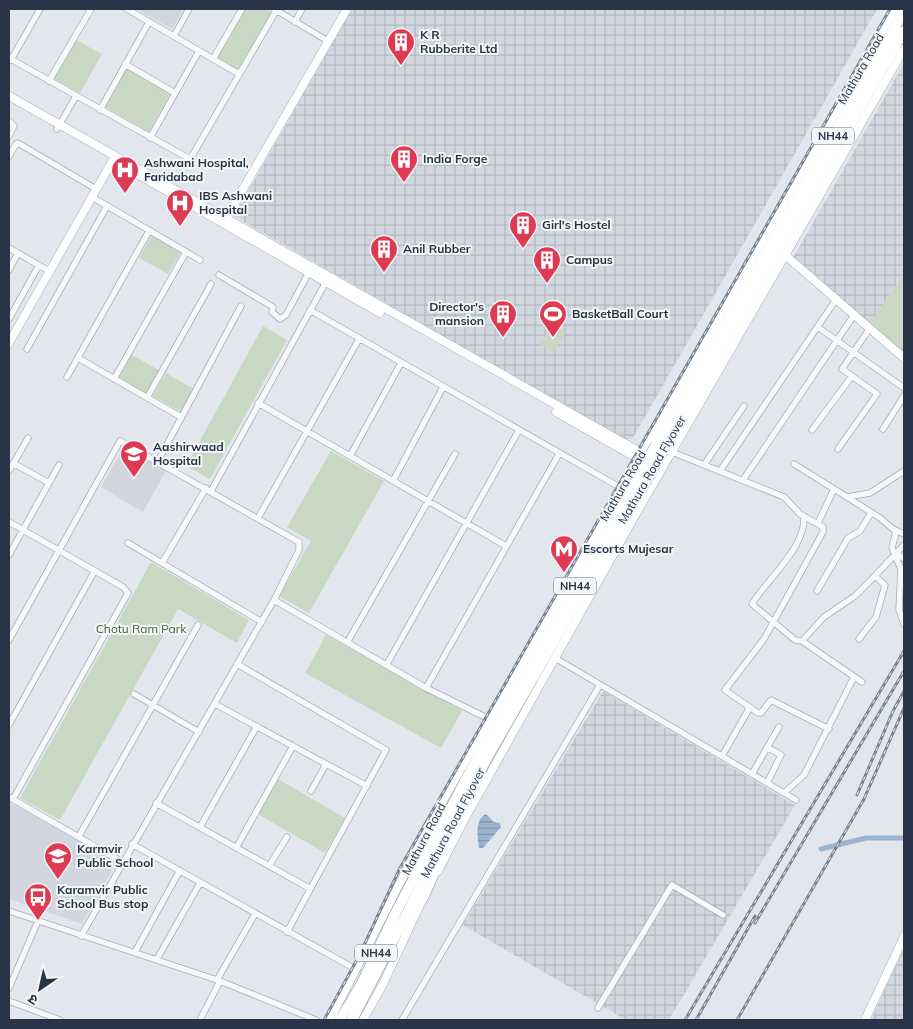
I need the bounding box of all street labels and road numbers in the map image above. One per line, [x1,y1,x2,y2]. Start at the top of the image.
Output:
street label: Mathura Road [834,30,887,107]
road number: NH44 [812,128,854,144]
street label: Mathura Road Flyover [615,413,689,527]
street label: Mathura Road [597,448,649,524]
road number: NH44 [554,578,596,594]
street label: Mathura Road Flyover [418,765,488,881]
street label: Mathura Road [399,800,449,878]
road number: NH44 [355,944,397,961]

